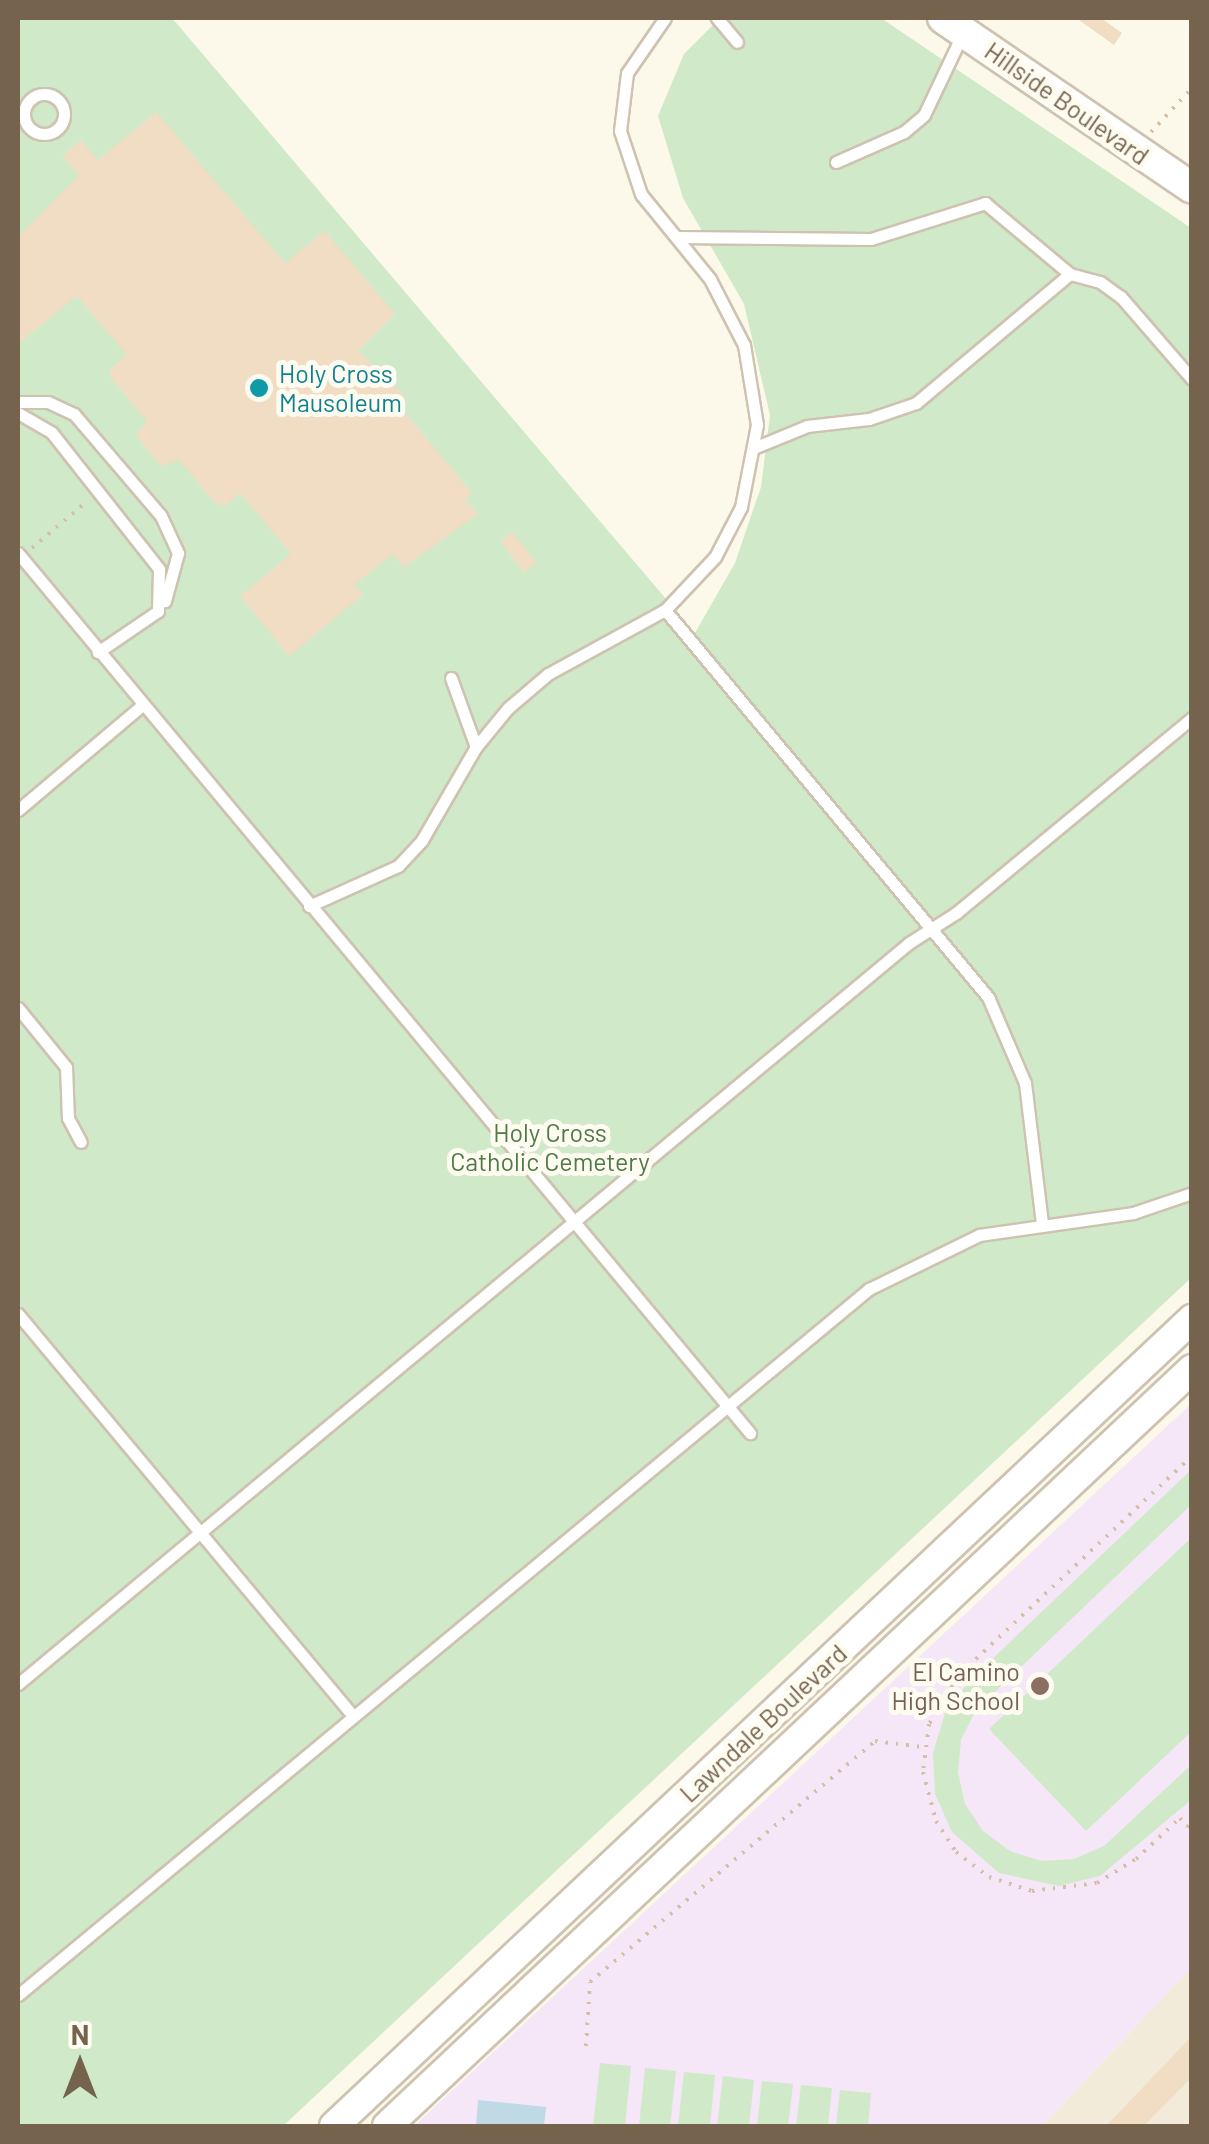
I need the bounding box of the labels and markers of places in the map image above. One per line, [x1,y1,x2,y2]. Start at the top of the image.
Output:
place label: Holy Cross Mausoleum [279,359,402,418]
marker: Holy Cross Mausoleum [248,377,270,399]
place label: El Camino High School [892,1657,1020,1716]
marker: El Camino High School [1029,1675,1051,1697]

